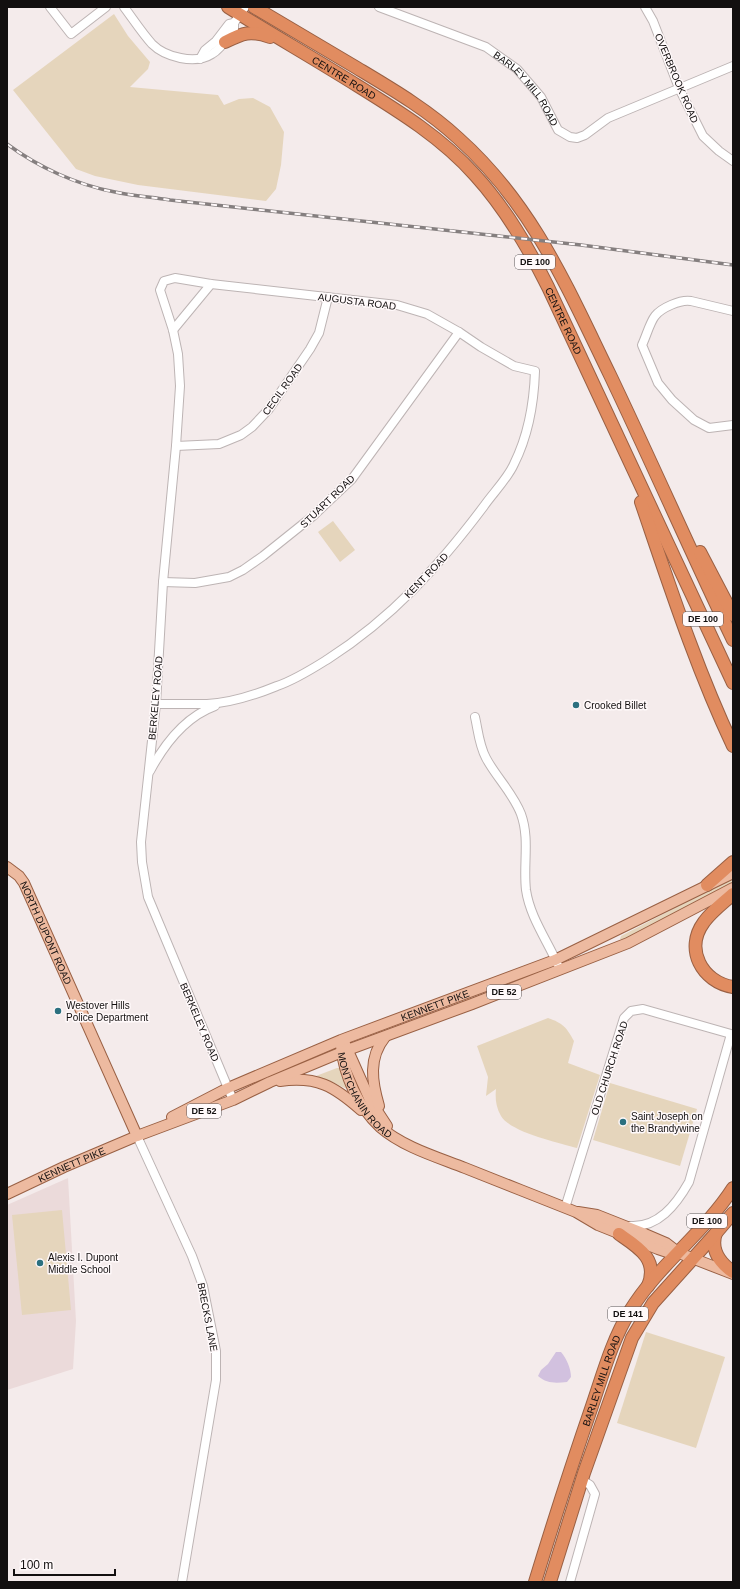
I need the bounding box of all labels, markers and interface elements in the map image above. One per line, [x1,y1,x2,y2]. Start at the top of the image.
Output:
street label: OVERBROOK ROAD [653,32,700,125]
street label: BARLEY MILL ROAD [491,49,560,128]
street label: CENTRE ROAD [310,54,378,102]
road number: DE 100 [515,255,555,269]
street label: CENTRE ROAD [543,286,584,356]
street label: AUGUSTA ROAD [317,291,397,312]
street label: CECIL ROAD [260,361,305,417]
street label: STUART ROAD [298,473,357,530]
street label: KENT ROAD [402,551,451,600]
road number: DE 100 [683,612,723,626]
street label: BERKELEY ROAD [146,656,165,741]
marker: Crooked Billet [571,700,581,710]
place label: Crooked Billet [584,700,646,711]
street label: NORTH DUPONT ROAD [18,880,74,986]
street label: BERKELEY ROAD [178,981,221,1063]
road number: DE 52 [487,985,521,999]
street label: KENNETT PIKE [399,988,471,1023]
place label: Westover Hills Police Department [66,1000,148,1023]
marker: Westover Hills Police Department [53,1006,63,1016]
street label: OLD CHURCH ROAD [589,1020,630,1117]
street label: MONTCHANIN ROAD [336,1051,394,1140]
road number: DE 52 [187,1104,221,1118]
place label: Saint Joseph on the Brandywine [631,1111,703,1134]
marker: Saint Joseph on the Brandywine [618,1117,628,1127]
street label: KENNETT PIKE [36,1145,107,1184]
road number: DE 100 [687,1214,727,1228]
place label: Alexis I. Dupont Middle School [48,1252,118,1275]
marker: Alexis I. Dupont Middle School [35,1258,45,1268]
street label: BRECKS LANE [195,1282,220,1353]
road number: DE 141 [608,1307,648,1321]
street label: BARLEY MILL ROAD [581,1334,623,1428]
scale bar [14,1551,115,1577]
text: 100 m [20,1558,53,1572]

